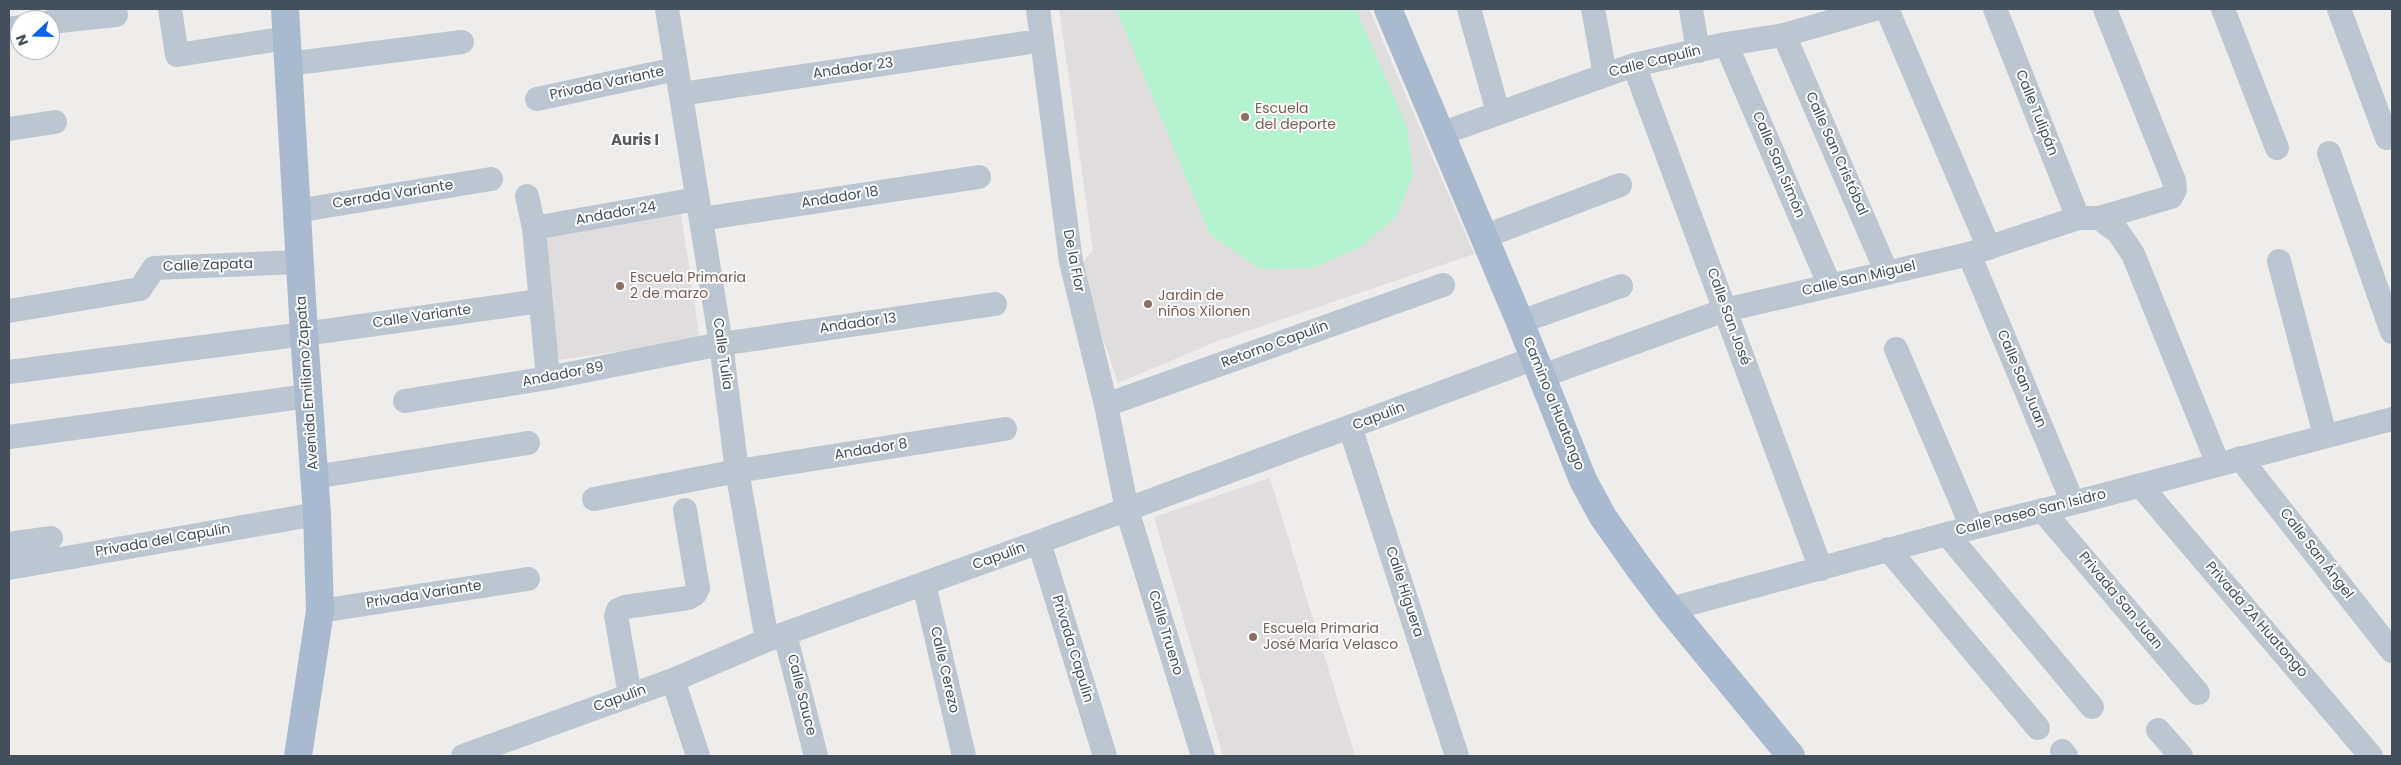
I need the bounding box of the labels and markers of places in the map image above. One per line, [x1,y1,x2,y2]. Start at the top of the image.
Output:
place label: Escuela del deporte [1255,101,1336,134]
marker: Escuela del deporte [1239,111,1251,123]
place label: Escuela Primaria 2 de marzo [630,270,746,302]
marker: Escuela Primaria 2 de marzo [614,280,626,292]
place label: Jardin de niños Xilonen [1158,288,1251,321]
marker: Jardin de niños Xilonen [1142,298,1154,310]
place label: Escuela Primaria José María Velasco [1263,621,1398,654]
marker: Escuela Primaria José María Velasco [1247,631,1259,643]

